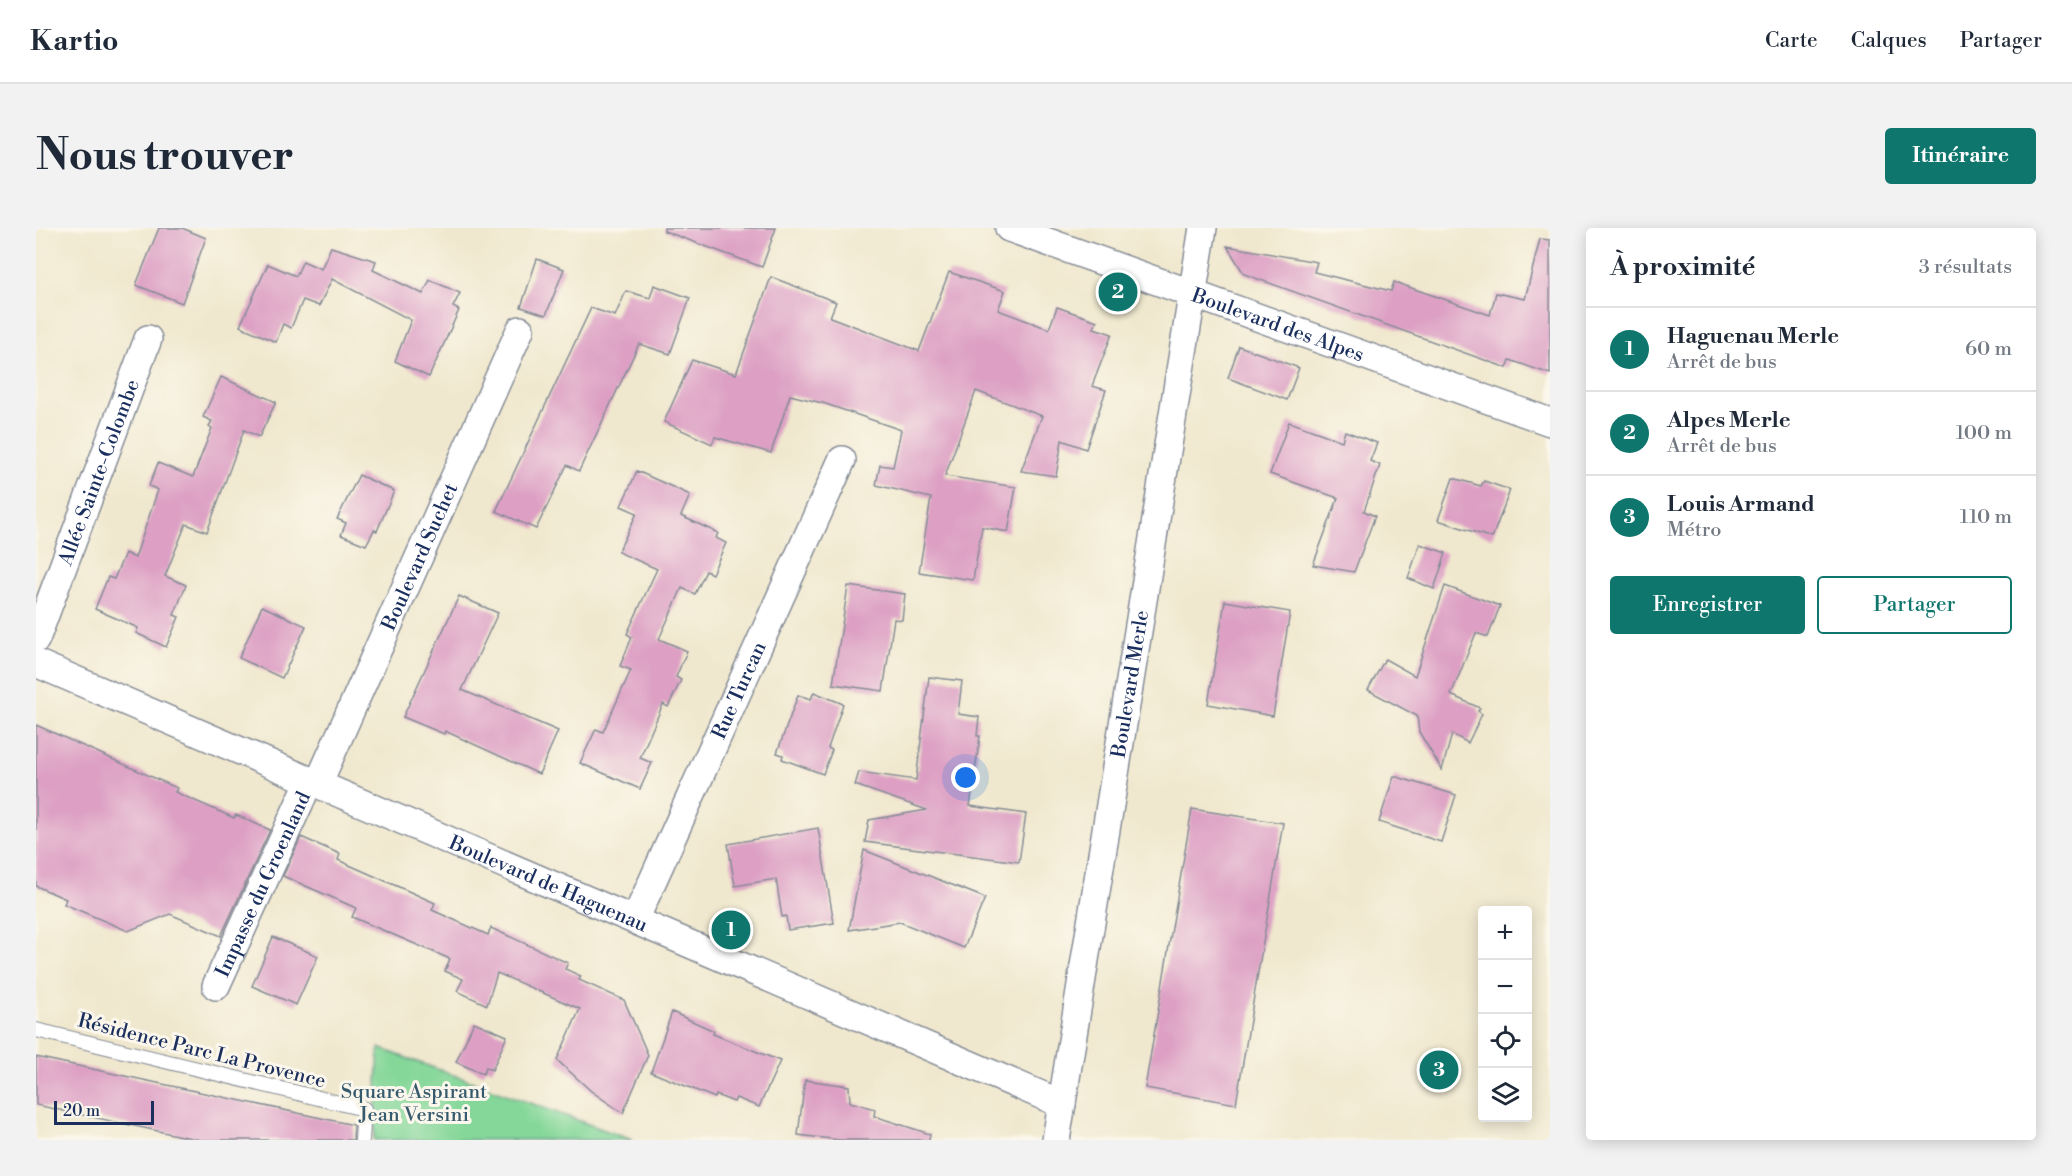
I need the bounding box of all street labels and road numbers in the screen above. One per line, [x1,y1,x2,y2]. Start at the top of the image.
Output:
street label: Boulevard des Alpes [1187,283,1367,368]
street label: Allée Sainte-Colombe [53,376,146,570]
street label: Boulevard Suchet [377,480,464,636]
street label: Boulevard Merle [1107,609,1155,761]
street label: Rue Turcan [707,638,773,743]
street label: Impasse du Groenland [211,787,317,981]
street label: Boulevard de Haguenau [444,831,652,939]
street label: Résidence Parc La Provence [75,1009,328,1094]

